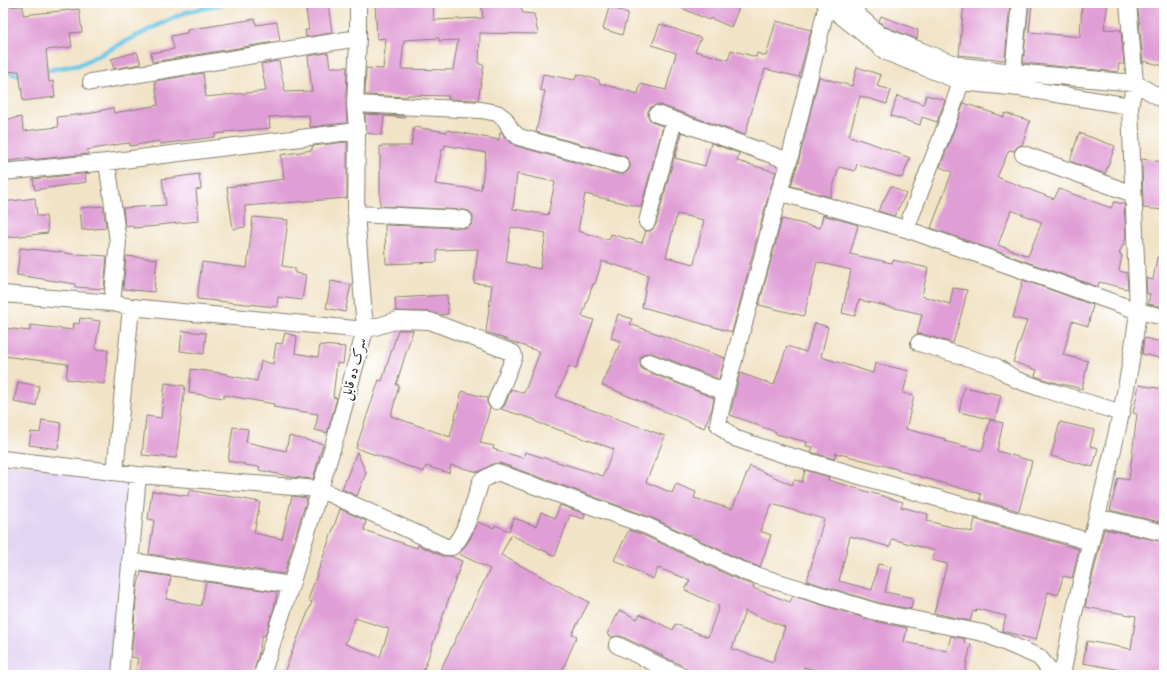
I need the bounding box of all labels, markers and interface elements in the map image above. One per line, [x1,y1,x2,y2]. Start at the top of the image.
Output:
street label: سرک ده قابل [337,336,372,402]

